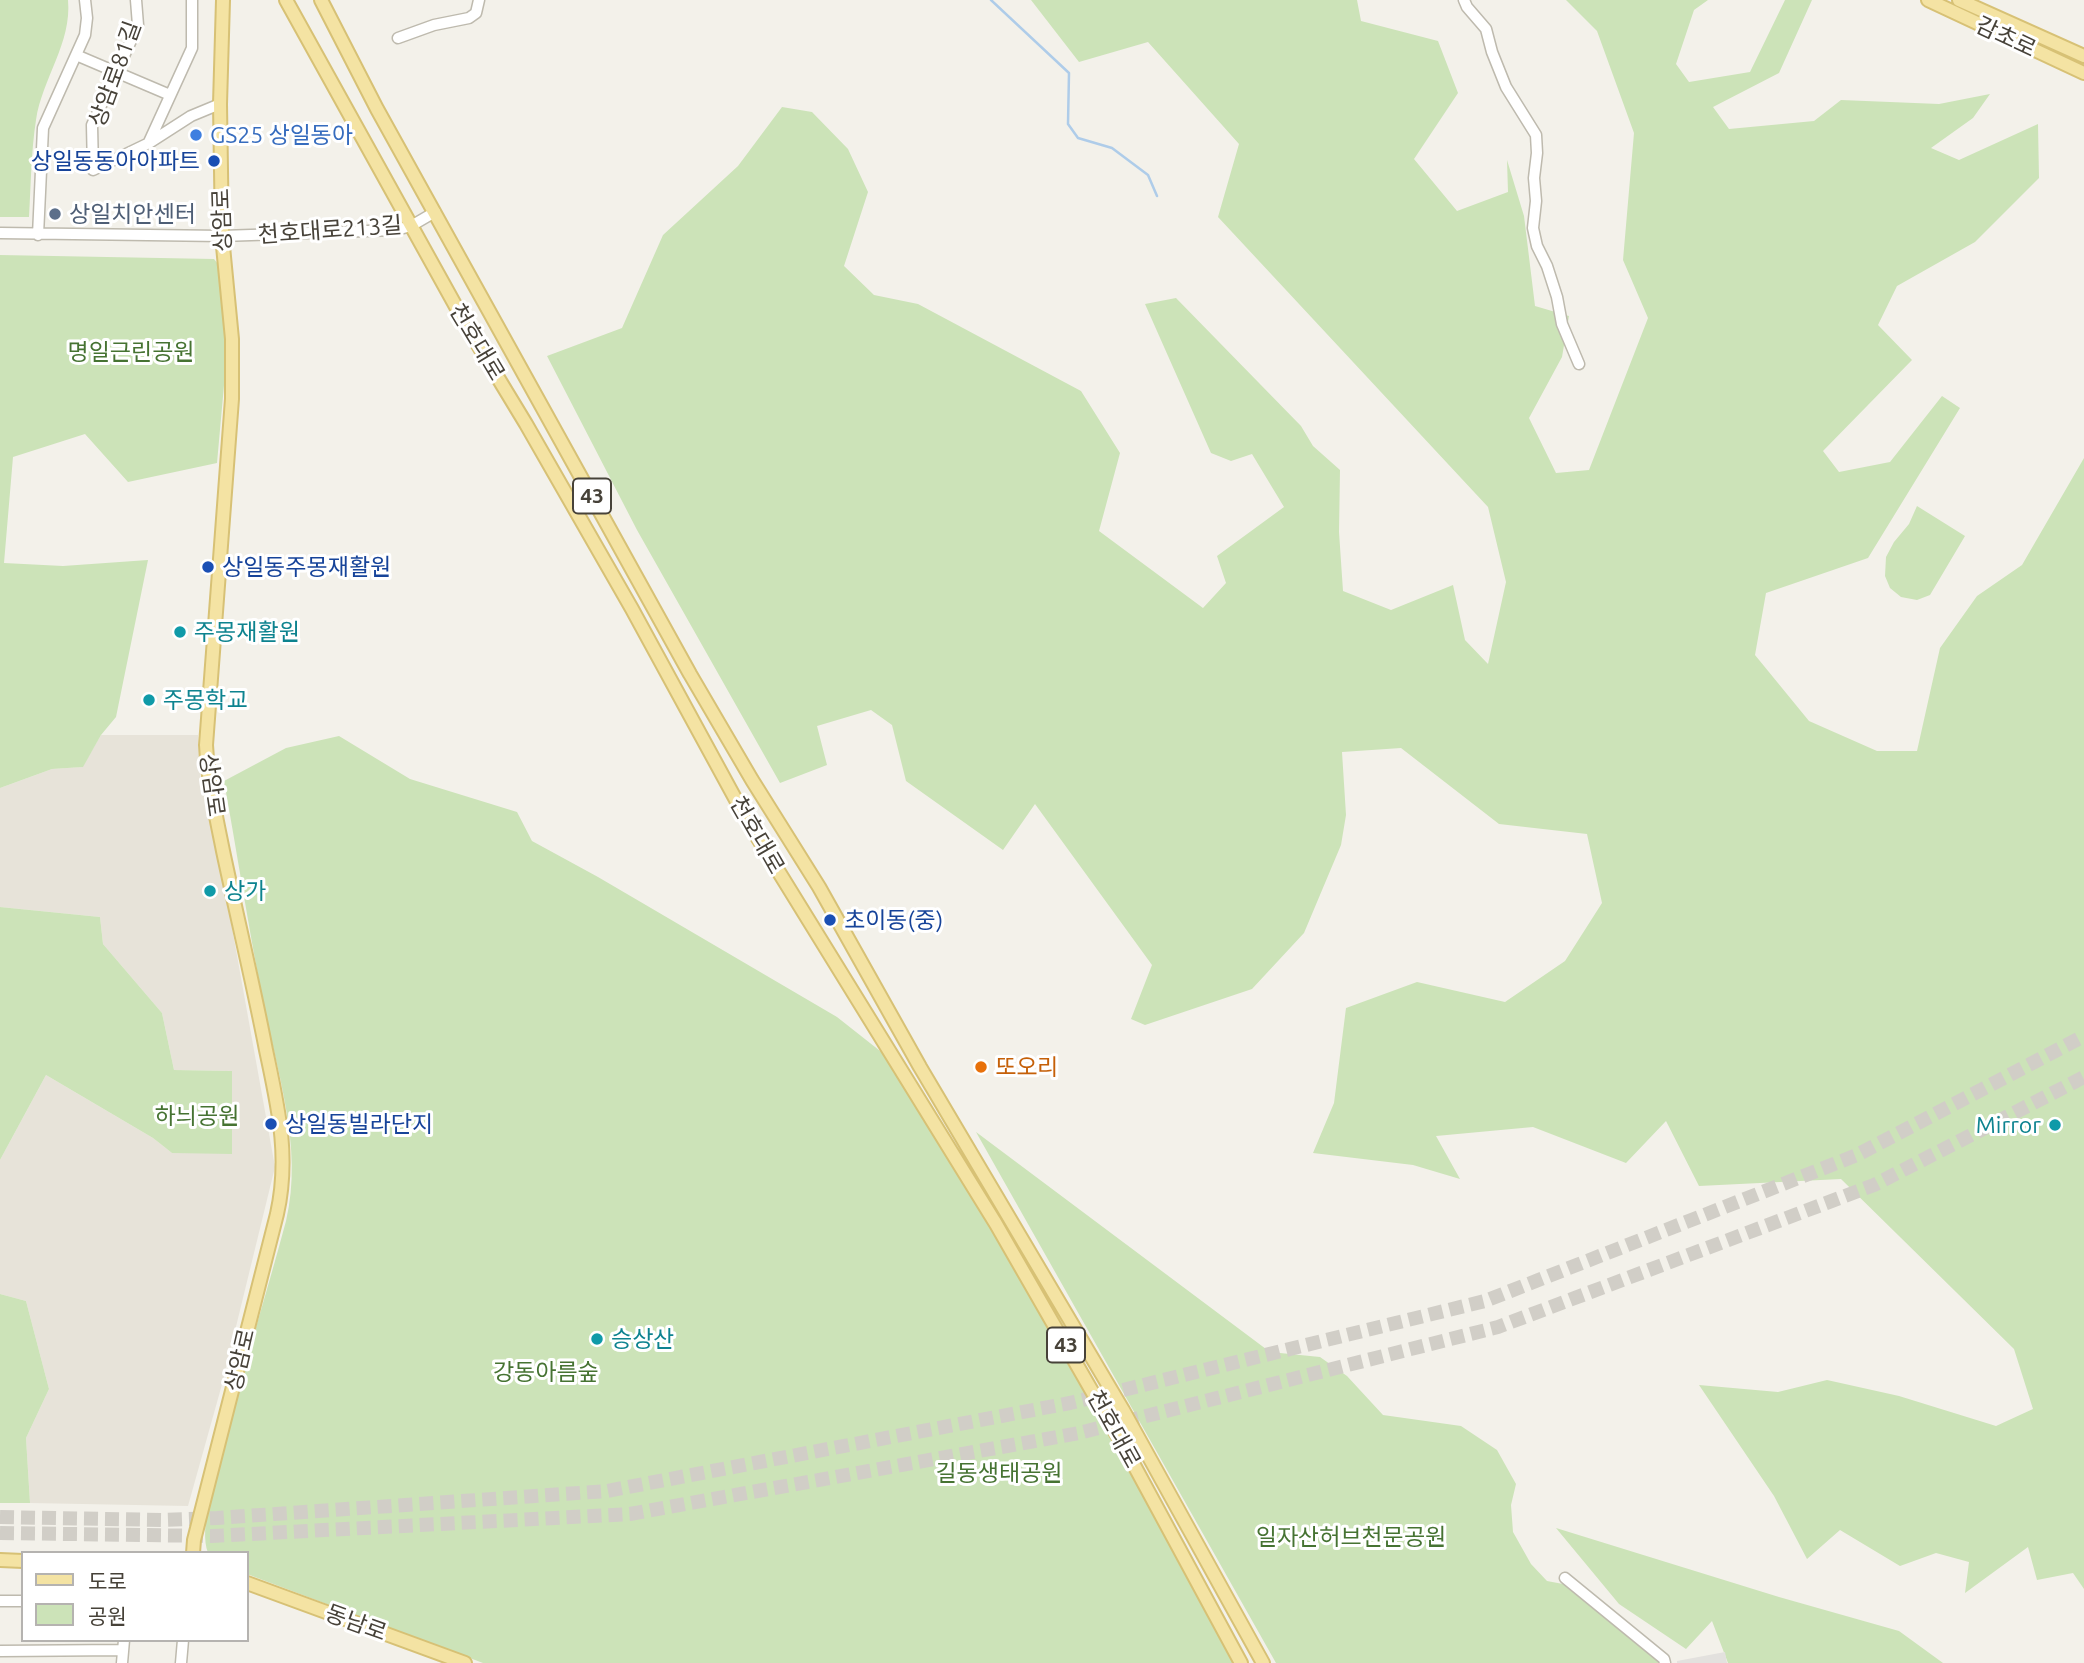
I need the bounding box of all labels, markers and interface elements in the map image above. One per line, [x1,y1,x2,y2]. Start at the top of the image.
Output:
street label: 감초로 [1971,11,2041,63]
street label: 상암로81길 [83,17,147,131]
place label: GS25 상일동아 [210,121,353,149]
marker: GS25 상일동아 [188,127,204,143]
place label: 상일동동아아파트 [31,147,200,175]
marker: 상일동동아아파트 [206,153,222,169]
street label: 상암로 [207,188,237,252]
place label: 상일치안센터 [69,200,196,228]
marker: 상일치안센터 [47,206,63,222]
street label: 천호대로213길 [257,211,403,249]
street label: 천호대로 [443,299,511,385]
park label: 명일근린공원 [68,338,194,366]
road number: 43 [573,478,611,514]
place label: 상일동주몽재활원 [222,553,391,581]
marker: 상일동주몽재활원 [200,559,216,575]
place label: 주몽재활원 [194,618,300,646]
marker: 주몽재활원 [172,624,188,640]
place label: 주몽학교 [163,686,248,714]
marker: 주몽학교 [141,692,157,708]
street label: 상암로 [194,752,230,818]
street label: 천호대로 [724,791,790,879]
place label: 상가 [224,877,266,905]
marker: 상가 [202,883,218,899]
place label: 초이동(중) [844,906,943,934]
marker: 초이동(중) [822,912,838,928]
place label: 또오리 [995,1053,1058,1081]
marker: 또오리 [973,1059,989,1075]
park label: 하늬공원 [155,1102,239,1130]
place label: 상일동빌라단지 [285,1110,433,1138]
place label: Mirror [1976,1111,2041,1139]
marker: 상일동빌라단지 [263,1116,279,1132]
marker: Mirror [2047,1117,2063,1133]
place label: 승상산 [611,1325,674,1353]
street label: 상암로 [219,1326,261,1394]
road number: 43 [1047,1328,1085,1362]
marker: 승상산 [589,1331,605,1347]
park label: 강동아름숲 [493,1358,599,1386]
street label: 천호대로 [1081,1385,1147,1473]
park label: 길동생태공원 [936,1459,1062,1487]
park label: 일자산허브천문공원 [1256,1523,1446,1551]
legend [21,1551,248,1642]
text: 도로 [88,1569,127,1593]
street label: 동남로 [321,1599,391,1647]
text: 공원 [88,1604,127,1628]

